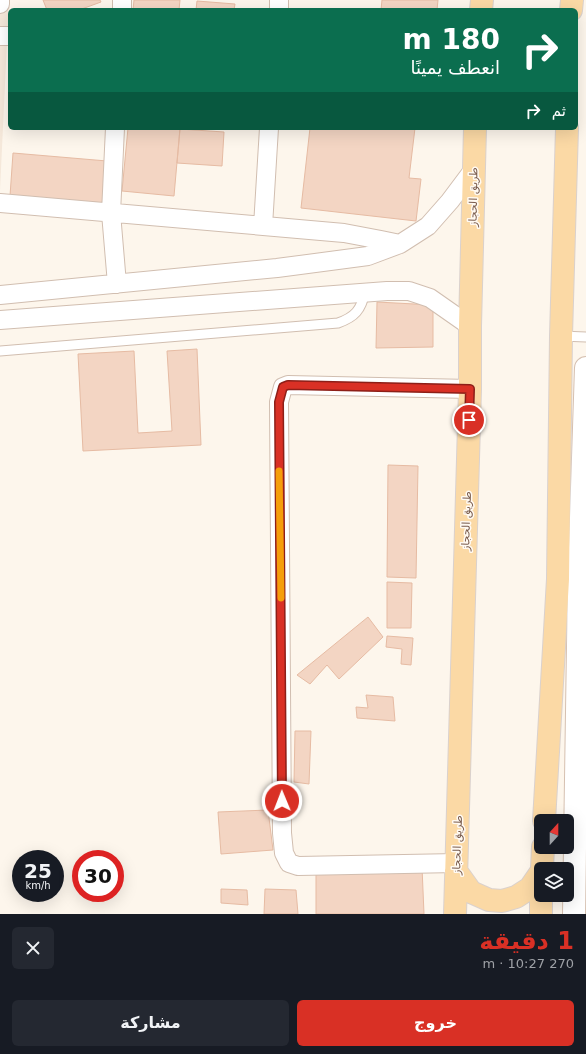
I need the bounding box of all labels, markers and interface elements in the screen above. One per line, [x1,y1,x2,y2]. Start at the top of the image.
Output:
text: 180 m [403,23,500,56]
icon: right [514,24,566,76]
text: انعطف يمينًا [410,57,500,78]
icon: right [522,100,544,122]
text: ثم [552,102,566,120]
street label: طريق الحجاز [466,167,482,228]
pin [452,403,486,437]
icon: arrive [458,409,480,431]
street label: طريق الحجاز [459,491,475,552]
position arrow [261,780,303,822]
north arrow [534,814,574,854]
map controls [534,814,574,902]
street label: طريق الحجاز [450,815,466,876]
speed limit sign: 30 [72,850,124,902]
text: 25 [24,859,52,883]
button: layers [534,862,574,902]
text: km/h [25,880,51,891]
button: close [12,927,54,969]
text: 1 دقيقة [479,927,574,955]
text: 270 m · 10:27 [483,956,574,971]
button: مشاركة [12,1000,289,1046]
button: خروج [297,1000,574,1046]

